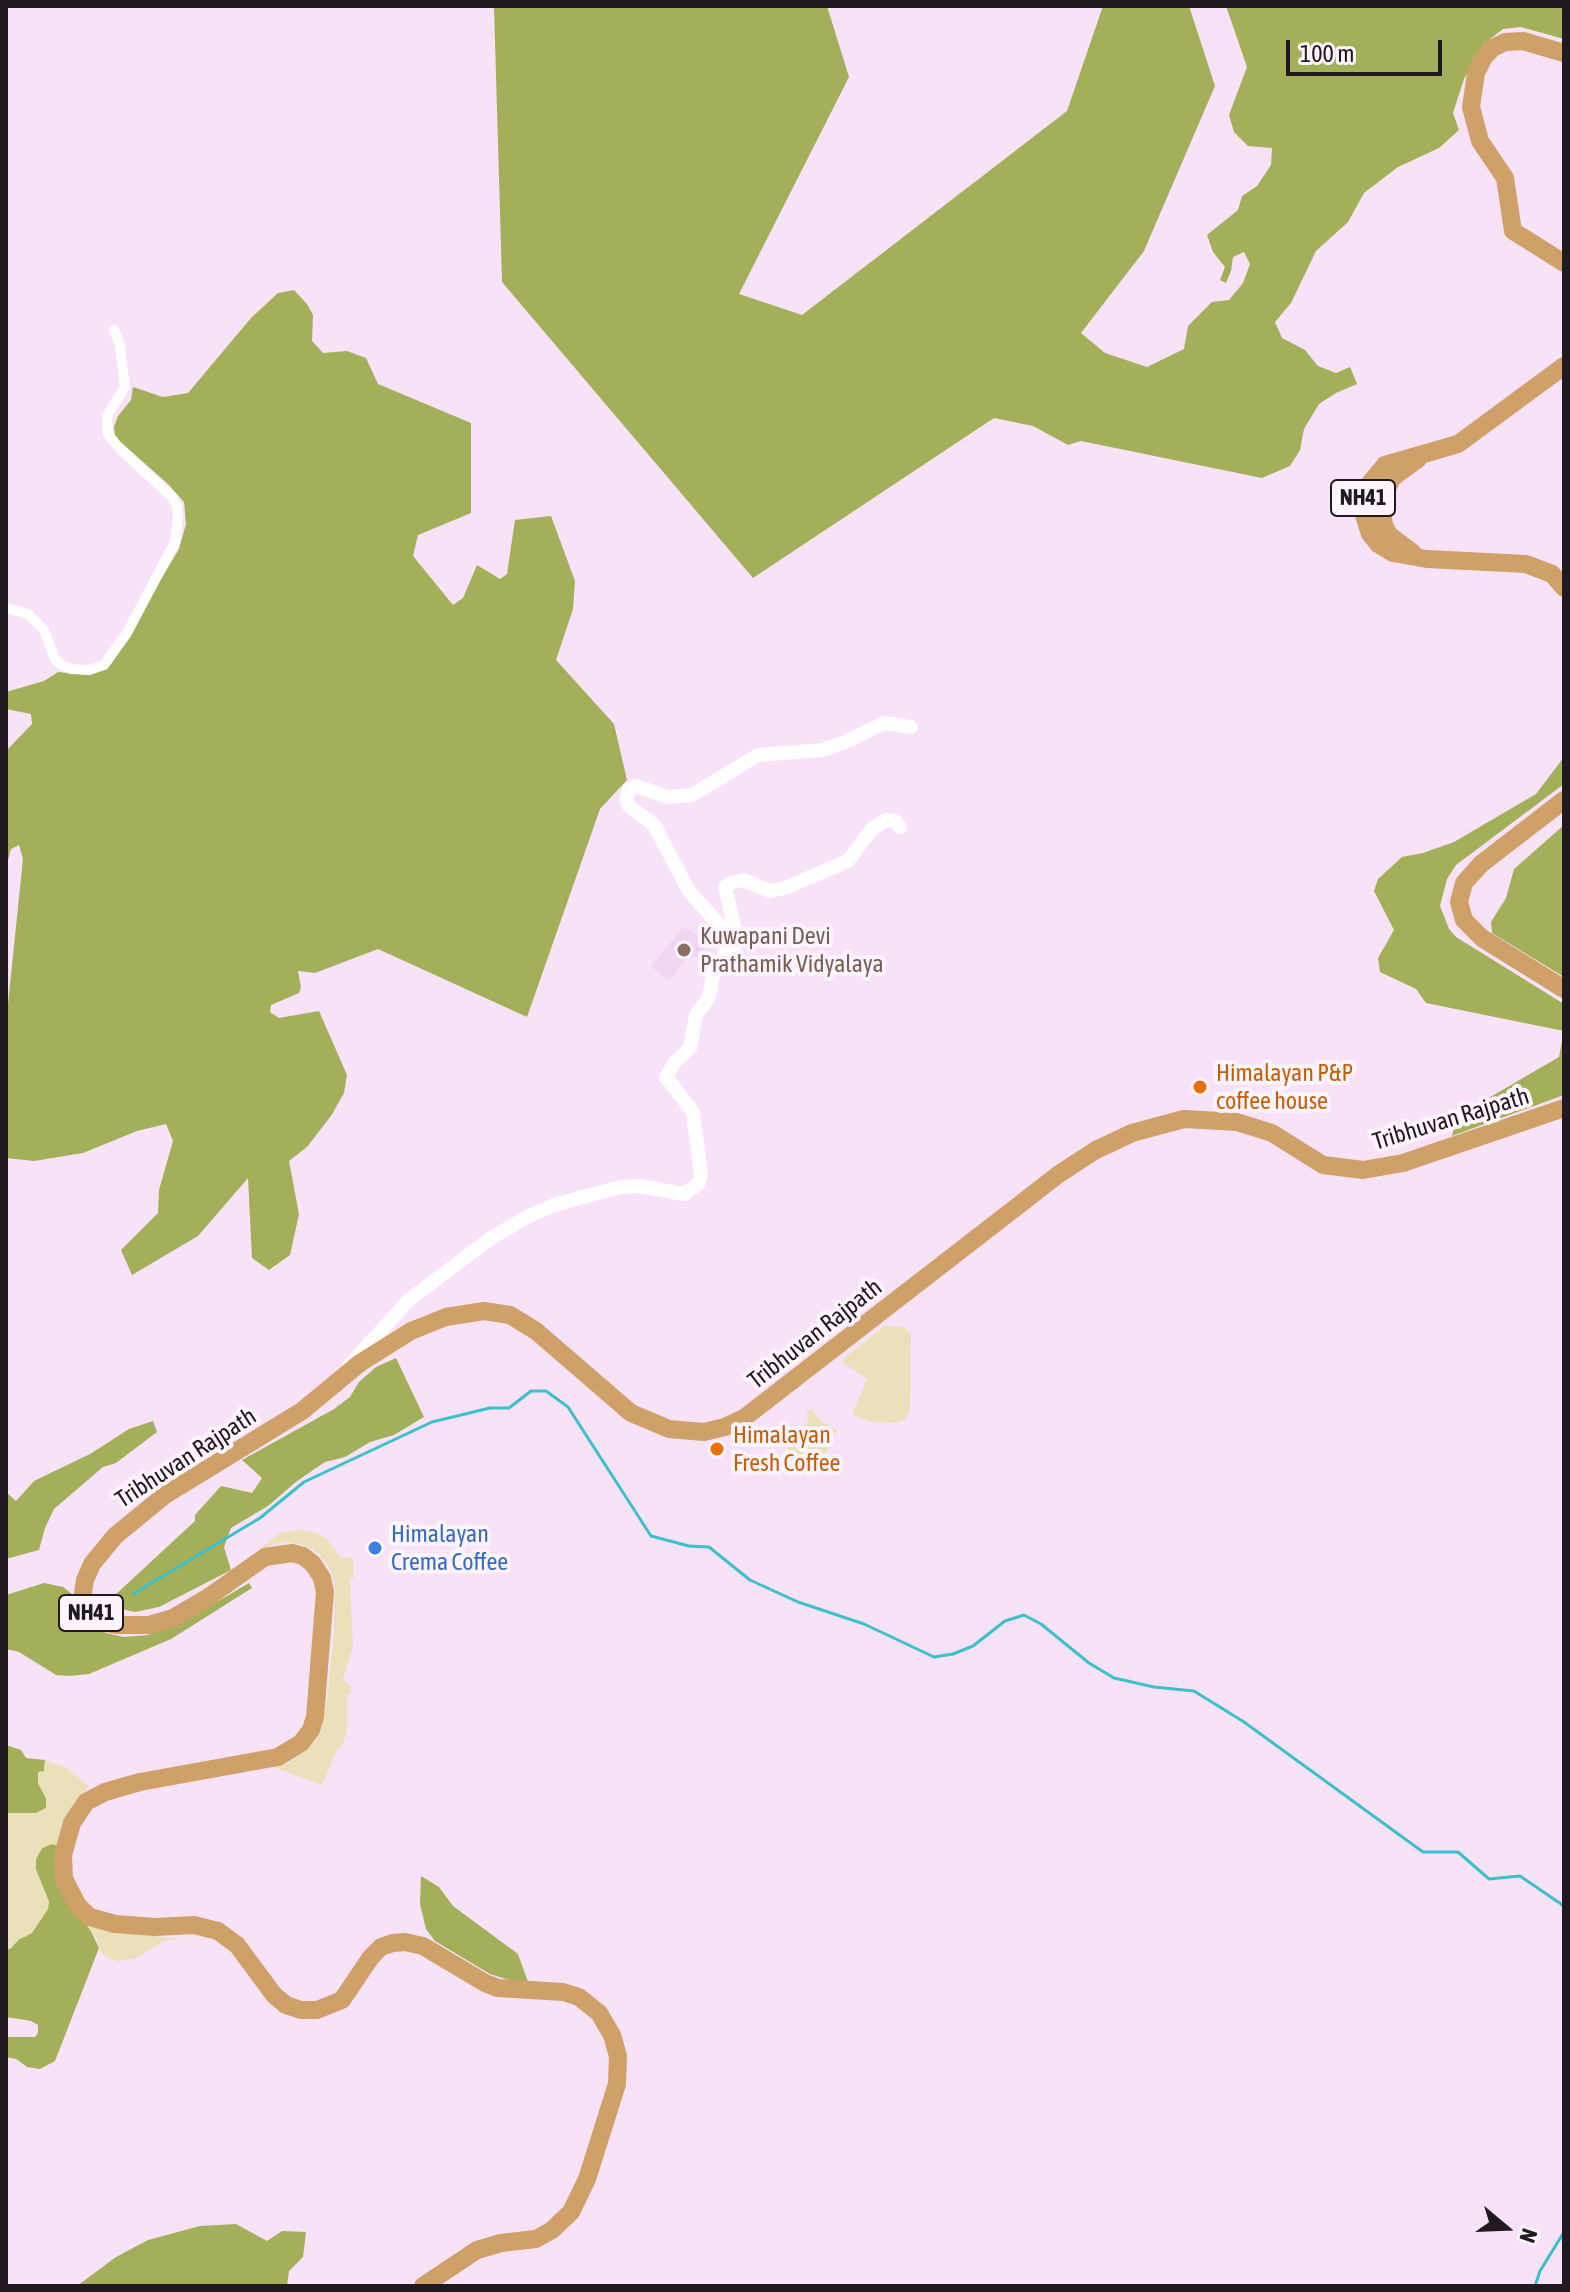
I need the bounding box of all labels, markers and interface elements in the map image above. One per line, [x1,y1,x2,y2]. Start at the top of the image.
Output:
scale bar [1290,24,1446,74]
text: 100 m [1300,40,1354,67]
road number: NH41 [1331,480,1395,516]
place label: Kuwapani Devi Prathamik Vidyalaya [700,922,884,978]
marker: Kuwapani Devi Prathamik Vidyalaya [675,941,693,959]
place label: Himalayan P&P coffee house [1216,1059,1353,1115]
marker: Himalayan P&P coffee house [1191,1078,1209,1096]
street label: Tribhuvan Rajpath [1369,1082,1533,1156]
street label: Tribhuvan Rajpath [742,1273,888,1395]
street label: Tribhuvan Rajpath [110,1402,262,1514]
place label: Himalayan Fresh Coffee [733,1421,840,1477]
marker: Himalayan Fresh Coffee [708,1440,726,1458]
place label: Himalayan Crema Coffee [391,1520,508,1576]
marker: Himalayan Crema Coffee [366,1539,384,1557]
road number: NH41 [59,1595,123,1631]
north arrow [1466,2188,1546,2268]
text: N [1514,2225,1543,2246]

